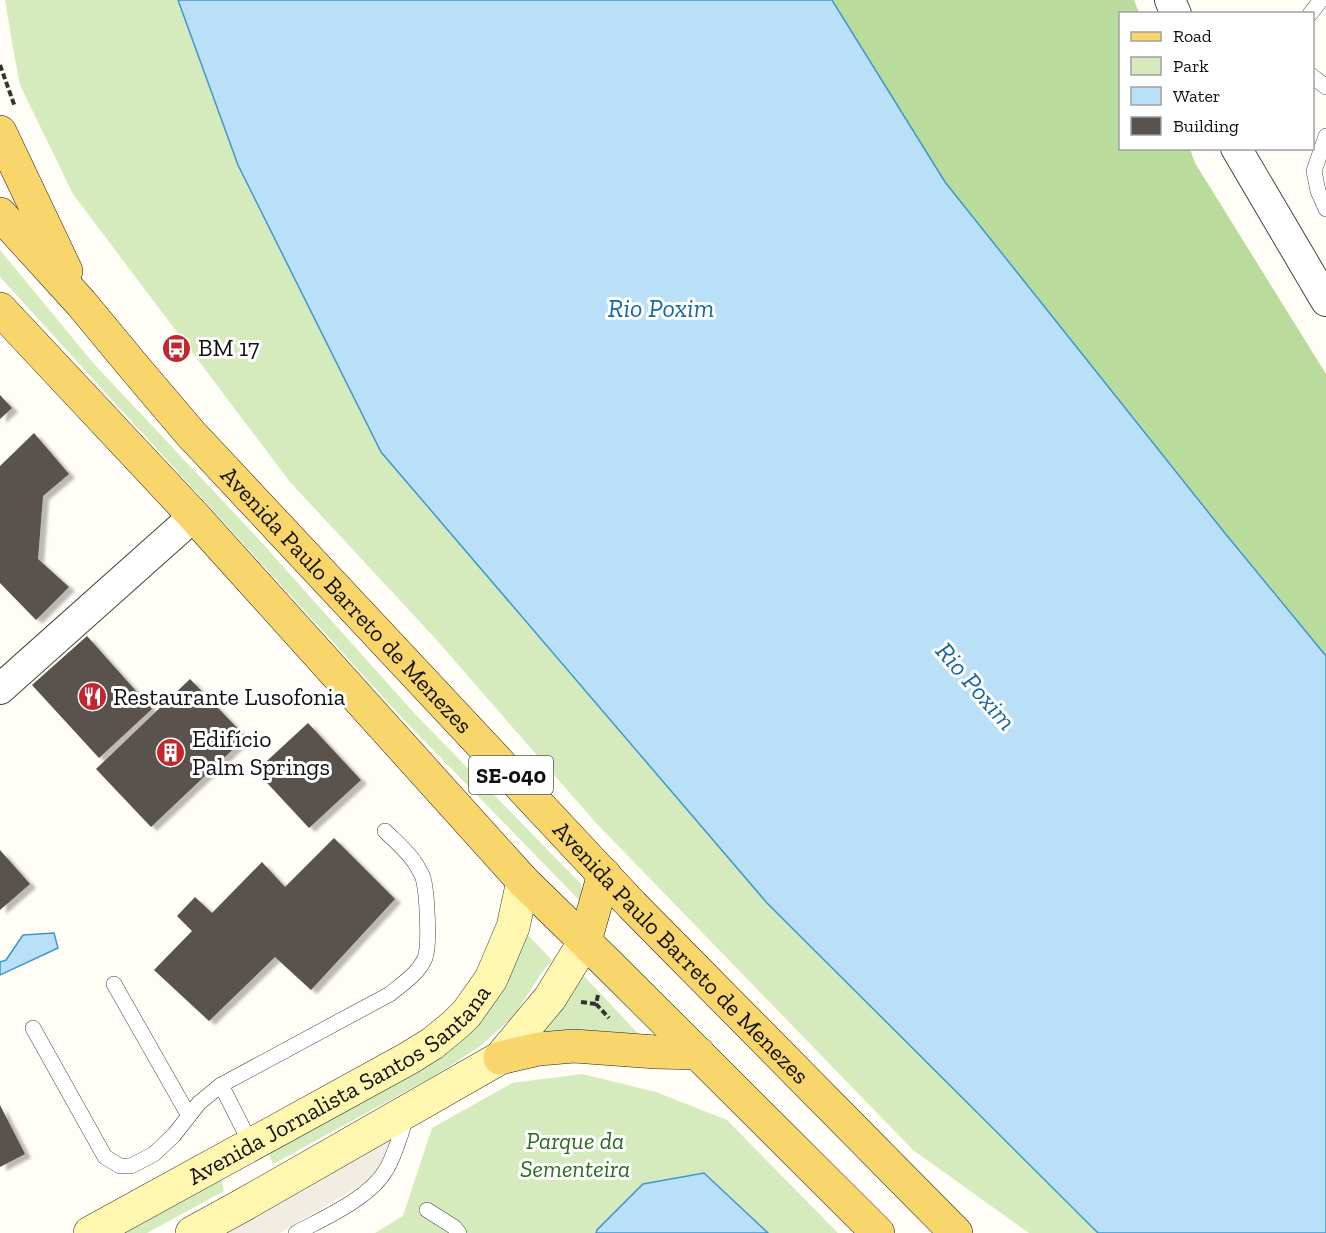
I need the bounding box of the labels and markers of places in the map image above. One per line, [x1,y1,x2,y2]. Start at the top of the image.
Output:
bus stop icon: BM 17 [161,332,193,364]
place label: BM 17 [198,333,259,362]
restaurant icon: Restaurante Lusofonia [76,681,108,713]
place label: Restaurante Lusofonia [113,682,346,711]
place label: Edifício Palm Springs [192,724,330,781]
building icon: Edifício Palm Springs [155,737,187,769]

